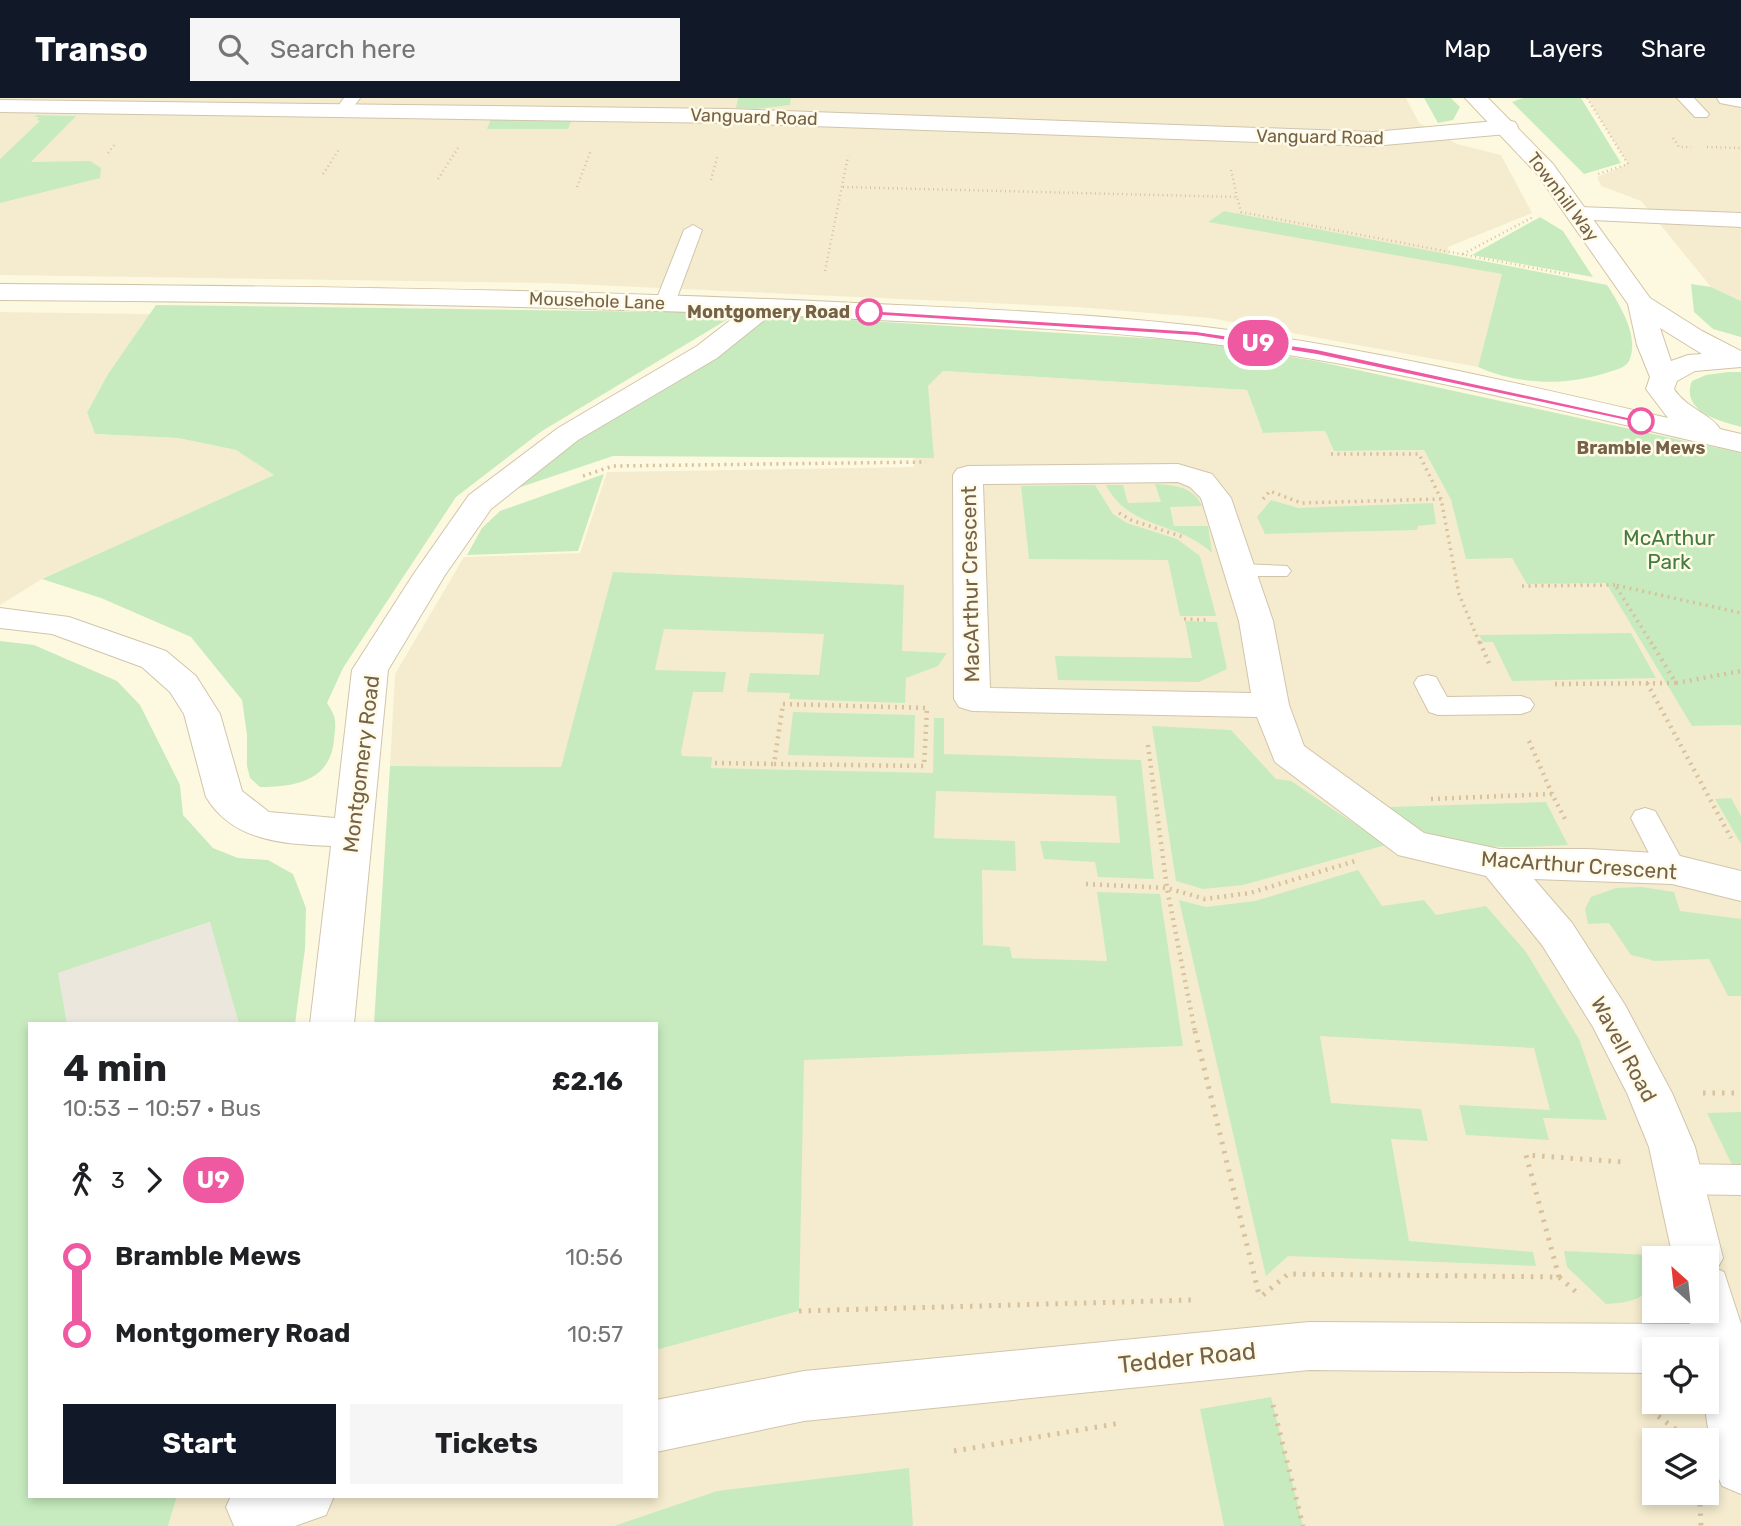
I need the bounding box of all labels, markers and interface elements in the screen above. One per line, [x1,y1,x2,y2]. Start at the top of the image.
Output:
search box [190,18,680,81]
text: Transo [35,30,148,69]
icon: search [214,30,252,68]
text: Search here [270,34,416,65]
text: Map [1444,35,1491,63]
text: Layers [1529,35,1603,63]
text: Share [1641,35,1706,63]
street label: Vanguard Road [690,104,818,130]
street label: Vanguard Road [1256,125,1384,149]
street label: Townhill Way [1522,148,1604,246]
street label: Mousehole Lane [529,288,665,314]
marker: Montgomery Road [856,299,882,325]
place label: Montgomery Road [687,301,850,323]
line badge: U9 [1226,320,1290,366]
text: U9 [1242,329,1274,357]
marker: Bramble Mews [1628,408,1654,434]
place label: Bramble Mews [1577,437,1705,459]
street label: MacArthur Crescent [956,486,984,682]
park label: McArthur Park [1623,525,1715,574]
street label: Montgomery Road [338,674,384,854]
street label: MacArthur Crescent [1480,846,1678,884]
street label: Wavell Road [1586,992,1662,1106]
text: 4 min [63,1045,167,1091]
text: £2.16 [552,1066,623,1097]
text: 10:53 – 10:57 · Bus [63,1094,261,1122]
icon: walk [63,1161,101,1199]
icon: forward [135,1161,173,1199]
text: 3 [111,1166,125,1194]
text: U9 [197,1166,230,1194]
text: Bramble Mews [115,1241,301,1272]
text: 10:56 [565,1243,623,1271]
north arrow [1642,1246,1718,1323]
map controls [1642,1246,1719,1505]
text: Montgomery Road [115,1318,350,1349]
text: 10:57 [567,1320,623,1348]
street label: Tedder Road [1117,1337,1257,1379]
button: locate [1642,1337,1719,1414]
button: Start [63,1404,336,1484]
button: Tickets [350,1404,623,1484]
button: layers [1642,1428,1719,1505]

